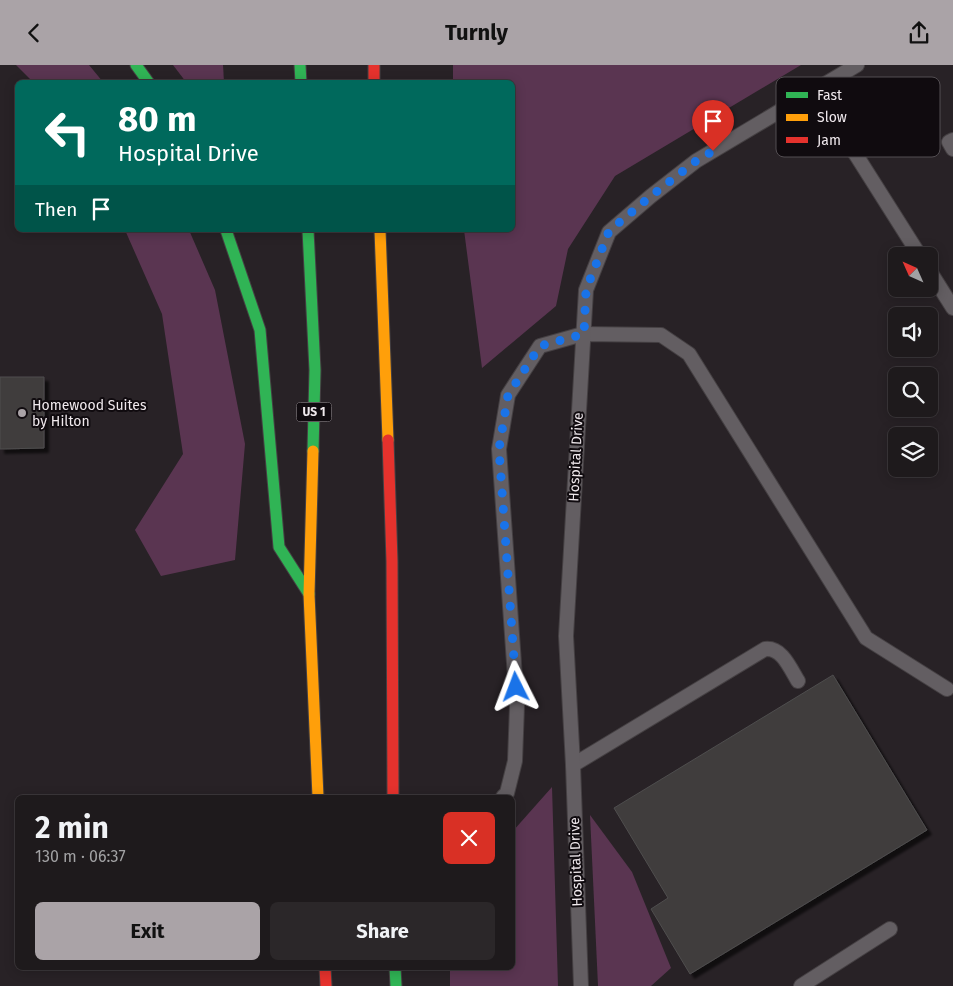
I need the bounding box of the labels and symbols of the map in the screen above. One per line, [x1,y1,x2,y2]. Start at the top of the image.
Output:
legend [776,77,940,157]
text: Fast [817,87,843,104]
pin [692,100,734,151]
text: Slow [817,109,847,126]
text: Jam [817,132,841,149]
north arrow [888,247,938,297]
place label: Homewood Suites by Hilton [32,397,147,430]
road number: US 1 [296,403,332,422]
marker: Homewood Suites by Hilton [16,407,28,419]
street label: Hospital Drive [565,412,587,502]
position arrow [489,660,541,712]
street label: Hospital Drive [566,817,586,907]

